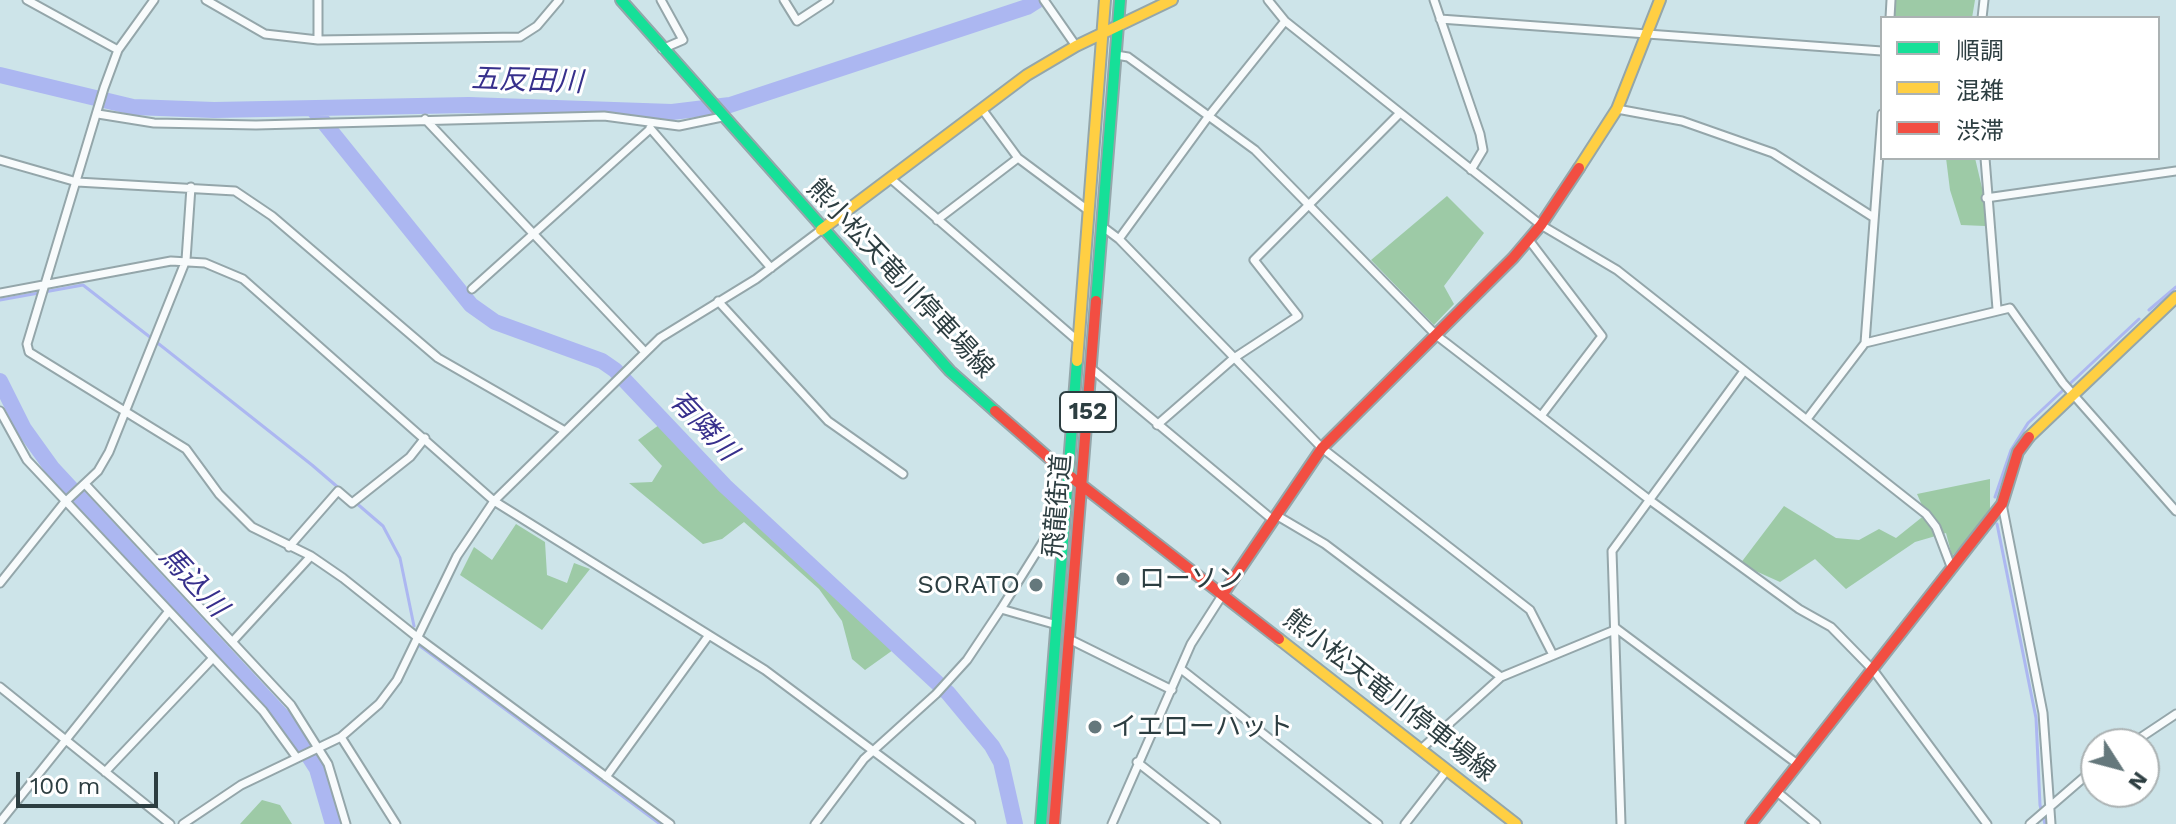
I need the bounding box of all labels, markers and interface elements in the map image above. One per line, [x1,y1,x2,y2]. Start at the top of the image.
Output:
legend [1880,16,2160,160]
text: 順調 [1956,37,2004,65]
water label: 五反田川 [470,62,584,100]
text: 混雑 [1956,77,2004,105]
text: 渋滞 [1956,117,2004,145]
street label: 熊小松天竜川停車場線 [800,173,1000,385]
water label: 有隣川 [662,384,744,468]
road number: 152 [1060,392,1116,432]
street label: 飛龍街道 [1038,453,1078,559]
water label: 馬込川 [152,540,234,624]
place label: ローソン [1139,563,1243,595]
place label: SORATO [917,569,1020,601]
marker: ローソン [1114,570,1132,588]
marker: SORATO [1027,576,1045,594]
street label: 熊小松天竜川停車場線 [1277,604,1501,788]
place label: イエローハット [1111,711,1293,743]
marker: イエローハット [1086,718,1104,736]
north arrow [2080,728,2160,808]
scale bar [20,756,162,806]
text: N [2123,767,2153,795]
text: 100 m [30,772,100,800]

